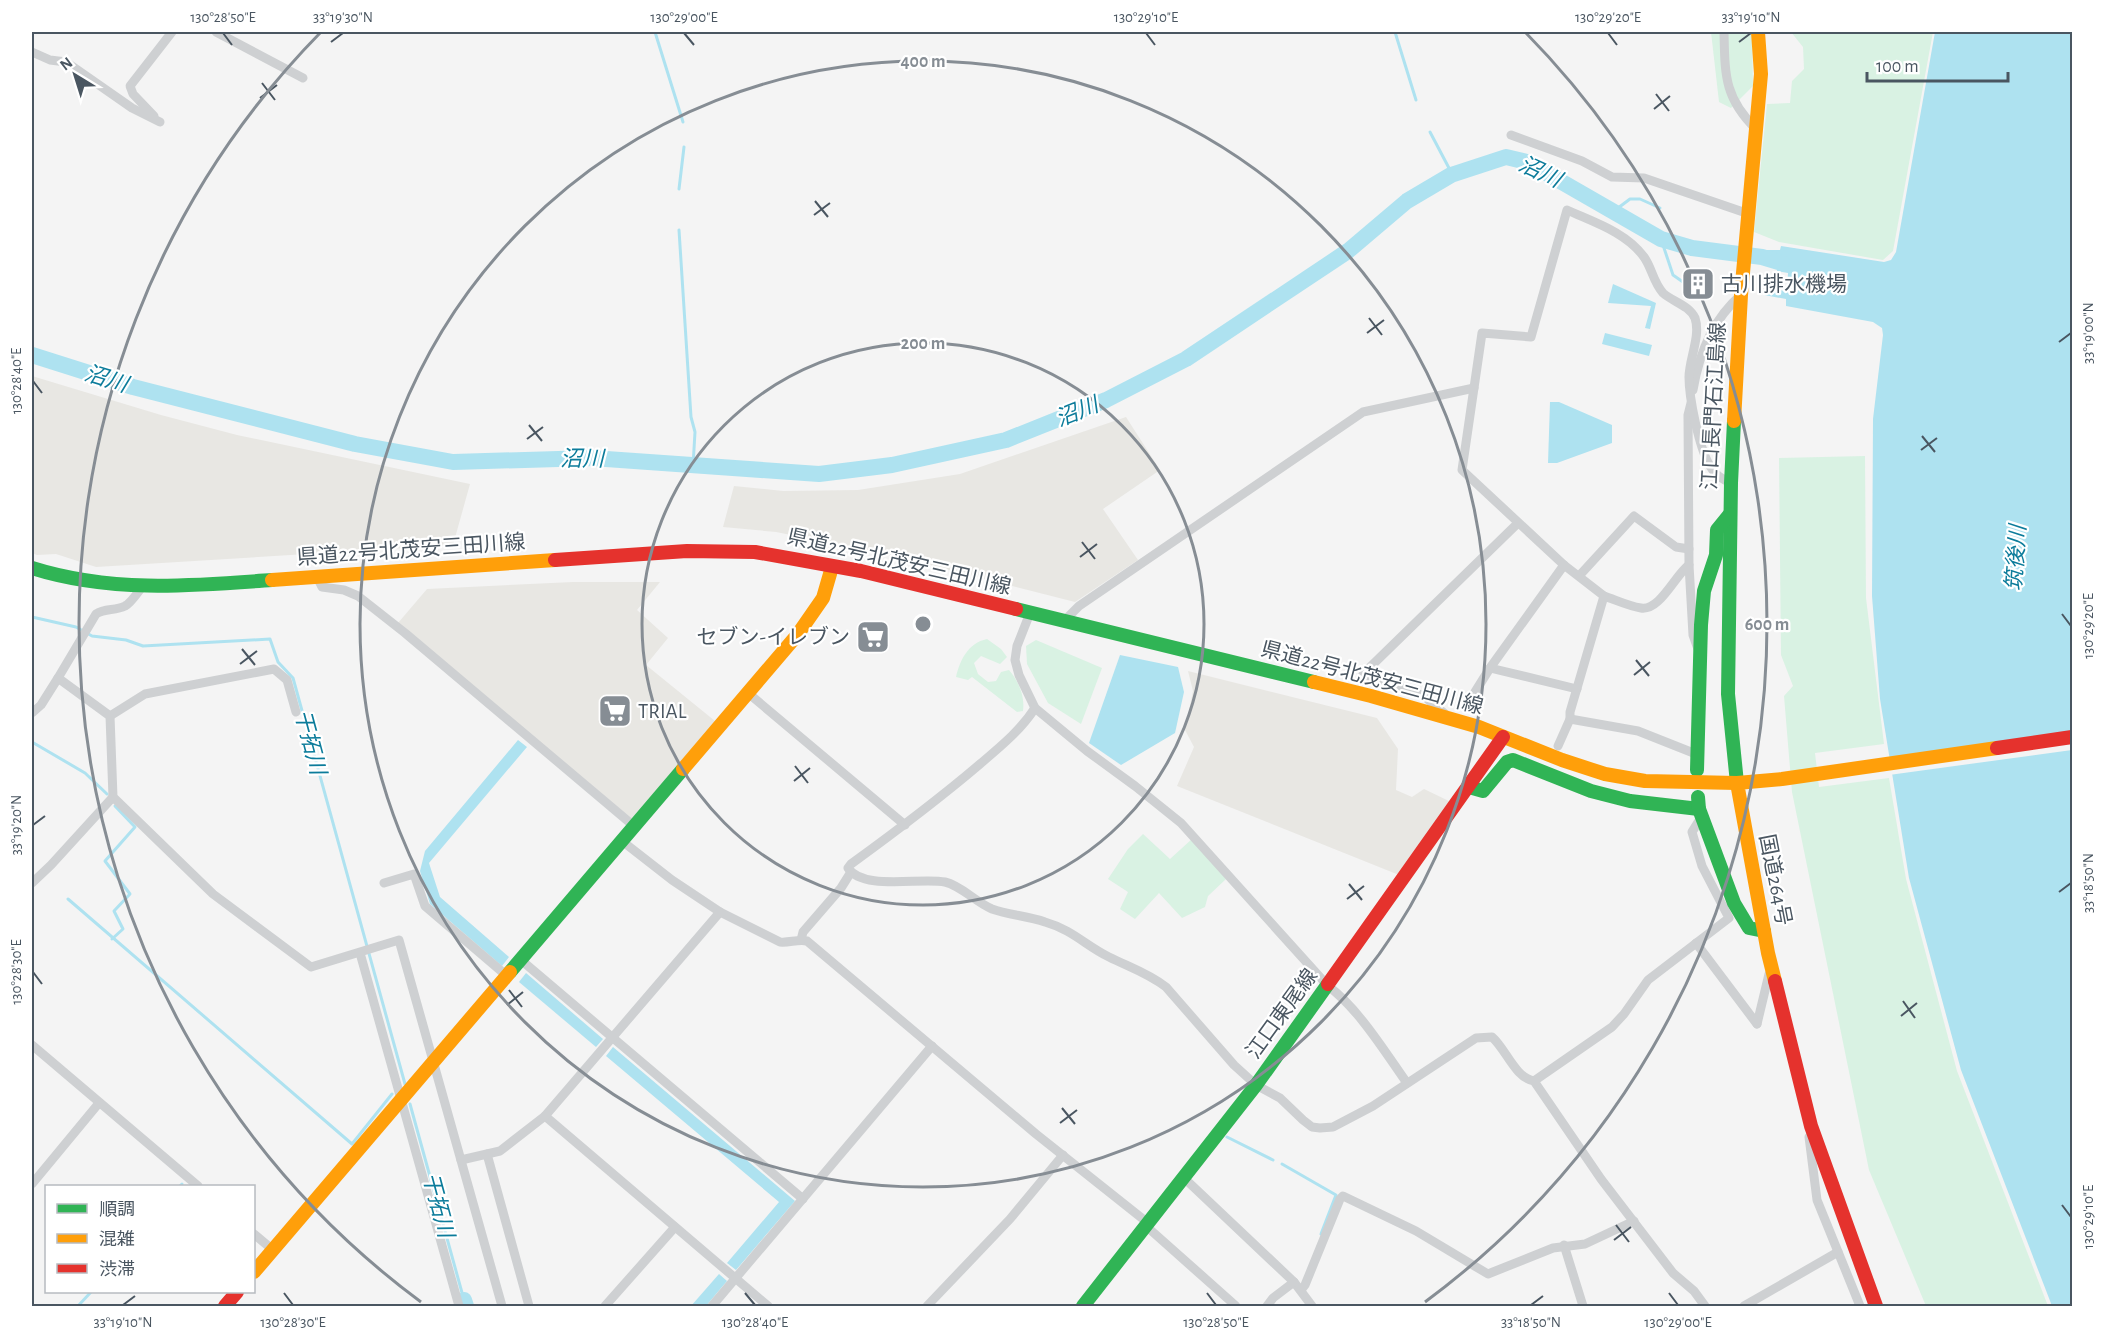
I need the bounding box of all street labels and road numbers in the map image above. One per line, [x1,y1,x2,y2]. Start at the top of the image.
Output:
street label: 江口長門石江島線 [1698,322,1729,490]
street label: 県道22号北茂安三田川線 [785,525,1013,598]
street label: 県道22号北茂安三田川線 [296,531,526,568]
street label: 県道22号北茂安三田川線 [1259,637,1486,718]
street label: 国道264号 [1756,832,1795,927]
street label: 江口東尾線 [1242,965,1321,1063]

